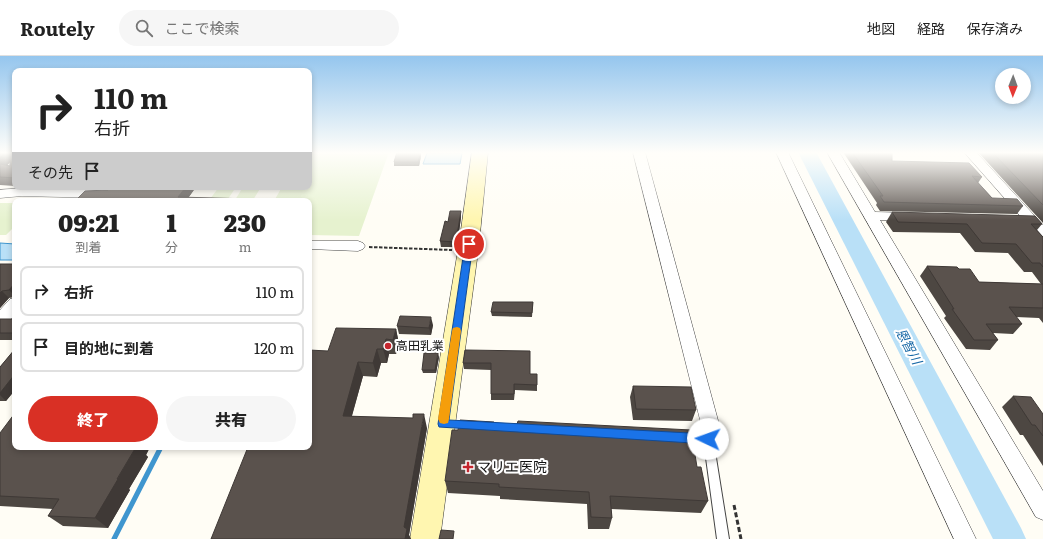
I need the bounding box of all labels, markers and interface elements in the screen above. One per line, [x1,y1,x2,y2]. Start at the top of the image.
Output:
search box [119,10,399,46]
text: Routely [20,14,95,42]
text: ここで検索 [165,16,240,39]
icon: search [133,17,155,39]
text: 地図 [867,18,895,38]
text: 経路 [917,18,945,38]
text: 保存済み [967,18,1023,38]
north arrow [995,68,1031,104]
map controls [995,68,1031,104]
text: 110 m [94,76,168,118]
icon: right [28,84,80,136]
text: 右折 [94,114,130,141]
text: その先 [28,160,73,183]
icon: arrive [81,160,103,182]
text: 09:21 [58,204,119,239]
text: 1 [166,204,176,239]
text: 230 [224,204,266,239]
pin [452,227,486,261]
icon: arrive [458,233,480,255]
text: 到着 [75,237,101,256]
text: 分 [165,237,178,256]
text: m [239,237,251,256]
icon: right [30,280,52,302]
text: 右折 [64,280,94,303]
text: 110 m [256,280,294,303]
water label: 恩智川 [892,324,928,369]
icon: arrive [30,336,52,358]
text: 目的地に到着 [64,336,154,359]
text: 120 m [254,336,294,359]
place label: 高田乳業 [396,336,444,354]
marker: 高田乳業 [383,341,393,351]
button: 終了 [28,396,158,442]
button: 共有 [166,396,296,442]
position arrow [687,418,729,460]
place label: マリエ医院 [477,456,547,476]
marker: マリエ医院 [462,461,474,473]

